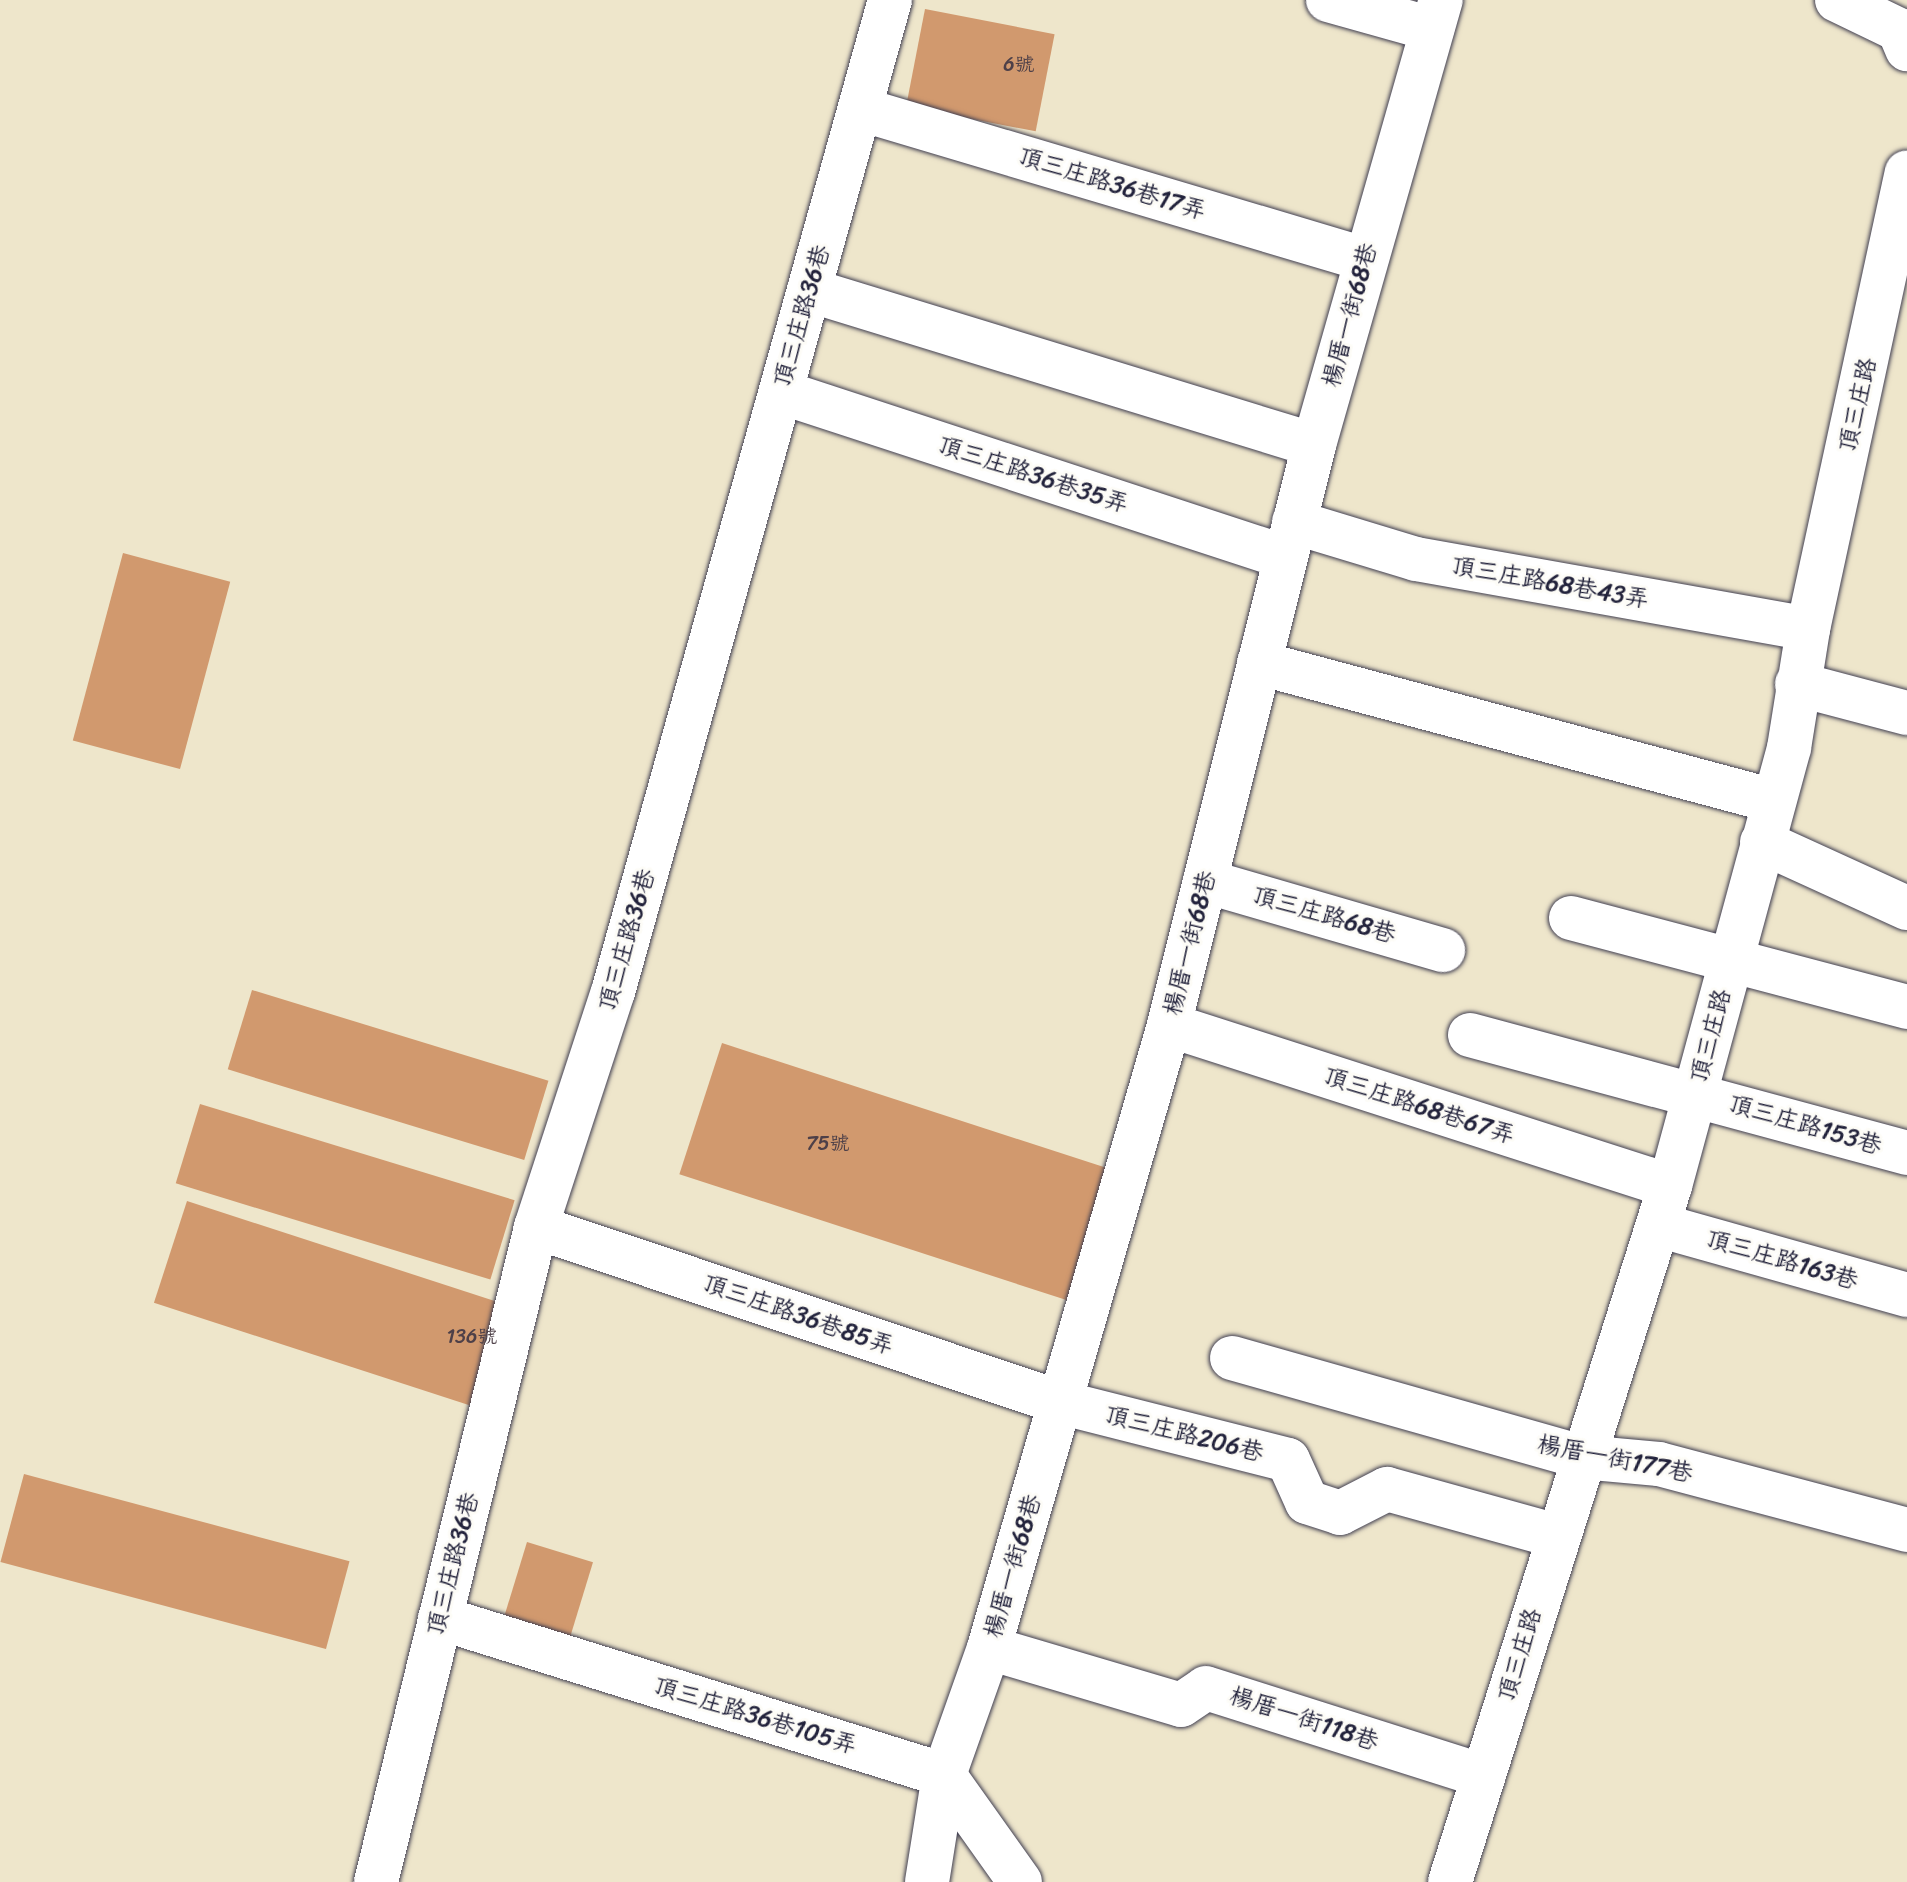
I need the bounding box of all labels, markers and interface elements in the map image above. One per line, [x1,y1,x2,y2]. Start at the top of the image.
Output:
house number: 6號 [1003,52,1035,76]
street label: 頂三庄路36巷17弄 [1015,142,1209,226]
street label: 楊厝一街68巷 [1317,240,1383,390]
street label: 頂三庄路36巷 [768,241,836,391]
street label: 頂三庄路 [1833,355,1883,455]
street label: 頂三庄路36巷35弄 [934,431,1132,519]
street label: 頂三庄路68巷43弄 [1449,551,1651,615]
street label: 頂三庄路36巷 [593,865,661,1015]
street label: 楊厝一街68巷 [1158,868,1222,1018]
street label: 頂三庄路68巷 [1249,881,1399,949]
street label: 頂三庄路 [1685,986,1737,1086]
street label: 頂三庄路68巷67弄 [1320,1061,1518,1151]
street label: 頂三庄路153巷 [1725,1089,1885,1161]
house number: 75號 [806,1131,850,1155]
street label: 頂三庄路163巷 [1703,1225,1861,1295]
street label: 頂三庄路36巷85弄 [699,1269,897,1361]
house number: 136號 [447,1324,497,1348]
street label: 頂三庄路206巷 [1102,1400,1266,1468]
street label: 楊厝一街177巷 [1535,1430,1695,1488]
street label: 頂三庄路36巷 [421,1489,485,1639]
street label: 楊厝一街68巷 [979,1491,1047,1641]
street label: 頂三庄路 [1492,1605,1548,1705]
street label: 頂三庄路36巷105弄 [650,1671,860,1761]
street label: 楊厝一街118巷 [1226,1681,1382,1757]

